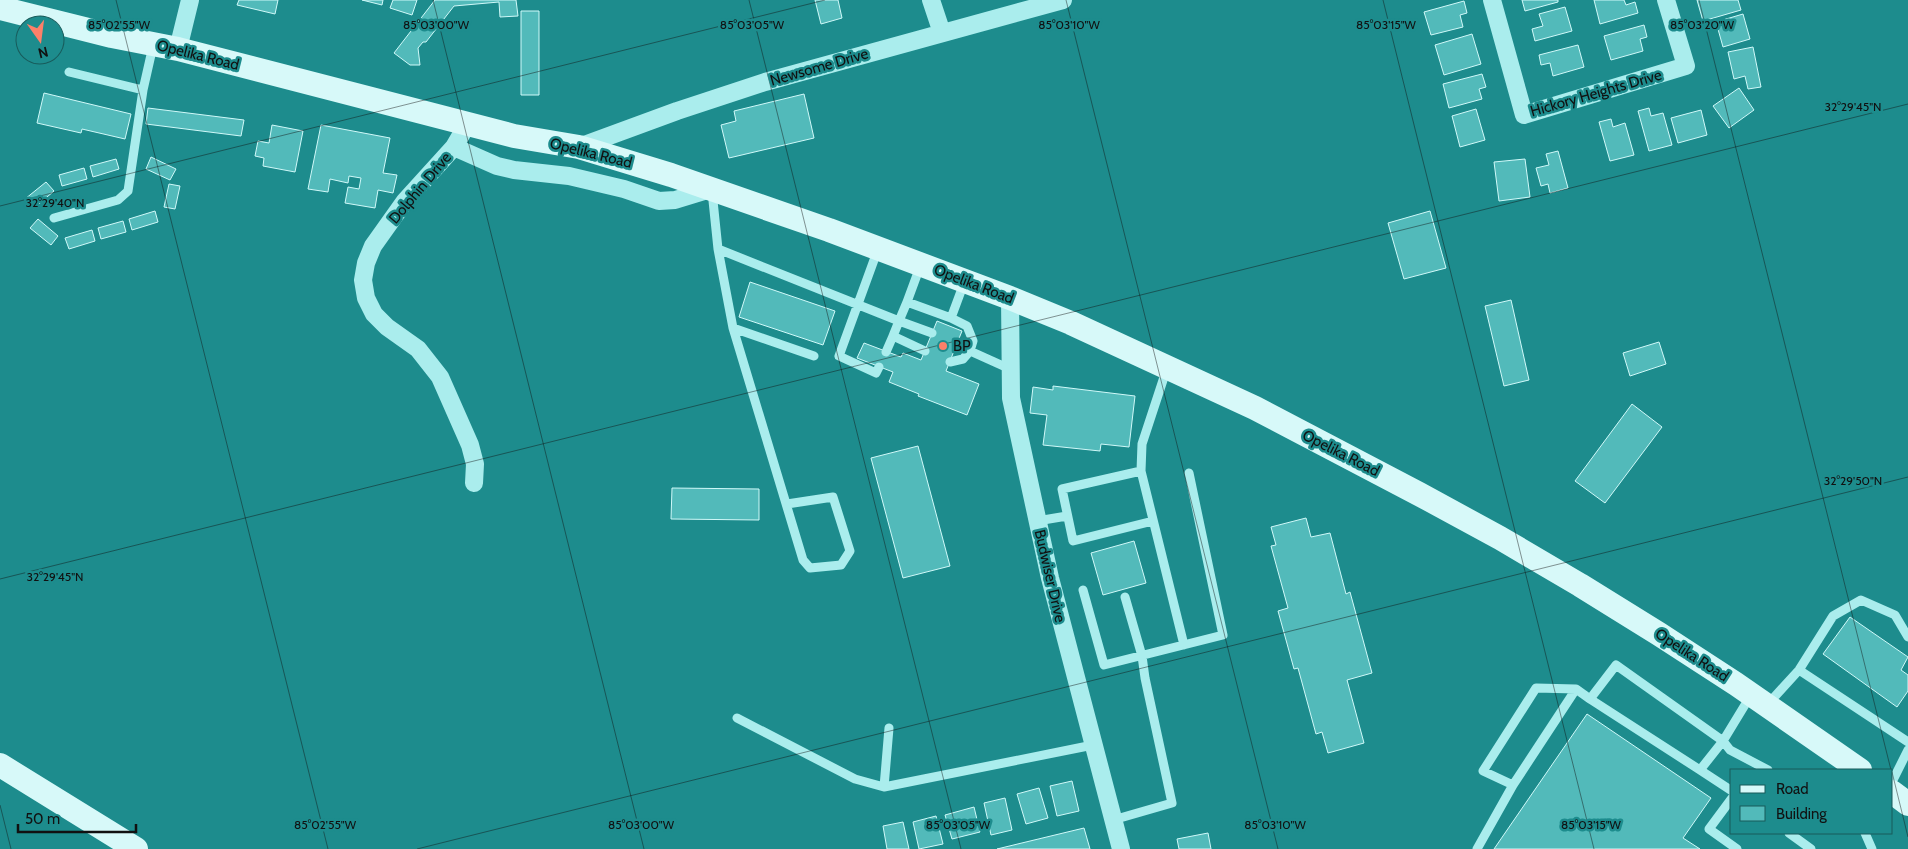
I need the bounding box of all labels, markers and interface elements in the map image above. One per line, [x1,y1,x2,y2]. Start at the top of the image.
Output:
north arrow [15,15,65,65]
text: 85°02'55"W [88,17,151,32]
text: 85°03'00"W [403,17,470,32]
text: 85°03'05"W [720,17,785,32]
text: 85°03'10"W [1038,17,1100,32]
text: 85°03'15"W [1356,17,1417,32]
text: 85°03'20"W [1670,17,1735,32]
street label: Opelika Road [155,36,241,74]
text: N [36,43,50,63]
street label: Newsome Drive [768,44,870,90]
street label: Hickory Heights Drive [1528,66,1664,120]
text: 32°29'45"N [1825,99,1881,114]
street label: Opelika Road [548,134,634,172]
street label: Dolphin Drive [385,148,455,227]
text: 32°29'40"N [26,195,84,210]
street label: Opelika Road [932,261,1016,307]
place label: BP [953,337,971,355]
marker: BP [937,340,949,352]
street label: Opelika Road [1300,426,1382,480]
text: 32°29'50"N [1824,473,1882,488]
street label: Budwiser Drive [1031,528,1069,625]
text: 32°29'45"N [27,569,83,584]
street label: Opelika Road [1652,625,1732,685]
legend [1730,769,1893,834]
text: Road [1776,780,1809,798]
scale bar [18,802,135,834]
text: Building [1776,805,1827,823]
text: 50 m [25,810,60,828]
text: 85°02'55"W [294,817,357,832]
text: 85°03'00"W [608,817,675,832]
text: 85°03'05"W [926,817,991,832]
text: 85°03'10"W [1244,817,1306,832]
text: 85°03'15"W [1561,817,1622,832]

